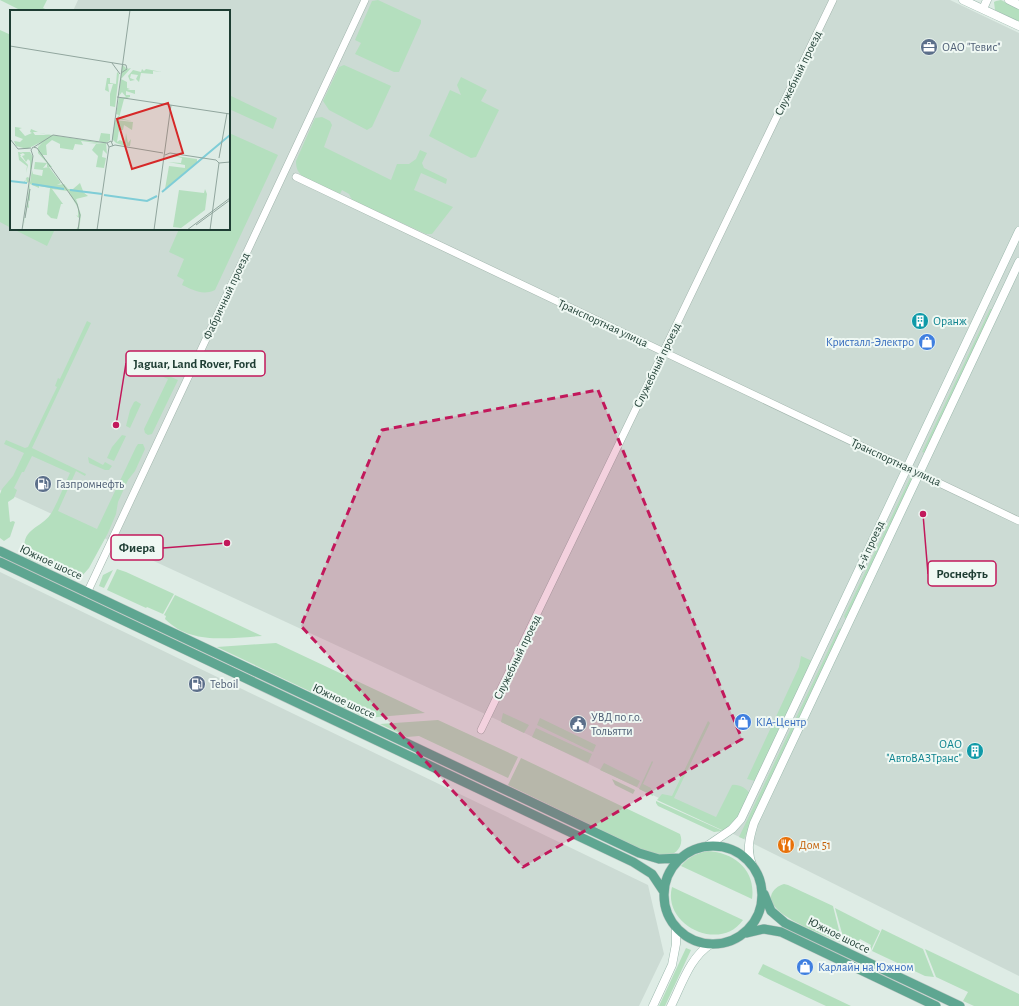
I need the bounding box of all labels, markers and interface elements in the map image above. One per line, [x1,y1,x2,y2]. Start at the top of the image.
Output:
inset map [10,10,230,230]
street label: Служебный проезд [772,29,825,118]
office icon: ОАО "Тевис" [919,37,939,57]
place label: ОАО "Тевис" [942,41,1001,53]
street label: Фабричный проезд [201,251,251,341]
street label: Транспортная улица [556,297,650,350]
building icon: Оранж [910,311,930,331]
place label: Оранж [933,315,967,327]
street label: Служебный проезд [631,321,684,410]
shop icon: Кристалл-Электро [917,332,937,352]
place label: Кристалл-Электро [826,336,914,348]
callout: Jaguar, Land Rover, Ford [126,351,265,376]
text: Jaguar, Land Rover, Ford [134,358,257,371]
street label: Транспортная улица [849,436,943,489]
fuel station icon: Газпромнефть [33,474,53,494]
place label: Газпромнефть [56,478,124,490]
street label: 4-й проезд [854,519,886,571]
callout: Фиера [111,535,163,560]
street label: Южное шоссе [18,542,84,582]
text: Фиера [119,542,155,555]
callout: Роснефть [928,561,996,586]
text: Роснефть [936,568,988,581]
street label: Служебный проезд [491,613,544,702]
fuel station icon: Teboil [187,674,207,694]
place label: Teboil [210,678,239,690]
street label: Южное шоссе [311,681,377,721]
place label: УВД по г.о. Тольятти [591,711,642,737]
shop icon: KIA-Центр [733,712,753,732]
public building icon: УВД по г.о. Тольятти [568,714,588,734]
place label: KIA-Центр [756,716,806,728]
place label: ОАО "АвтоВАЗТранс" [886,738,962,764]
building icon: ОАО "АвтоВАЗТранс" [965,741,985,761]
restaurant icon: Дом 51 [776,835,796,855]
place label: Дом 51 [799,839,831,851]
street label: Южное шоссе [806,915,872,955]
shop icon: Карлайн на Южном [795,957,815,977]
place label: Карлайн на Южном [818,961,914,973]

